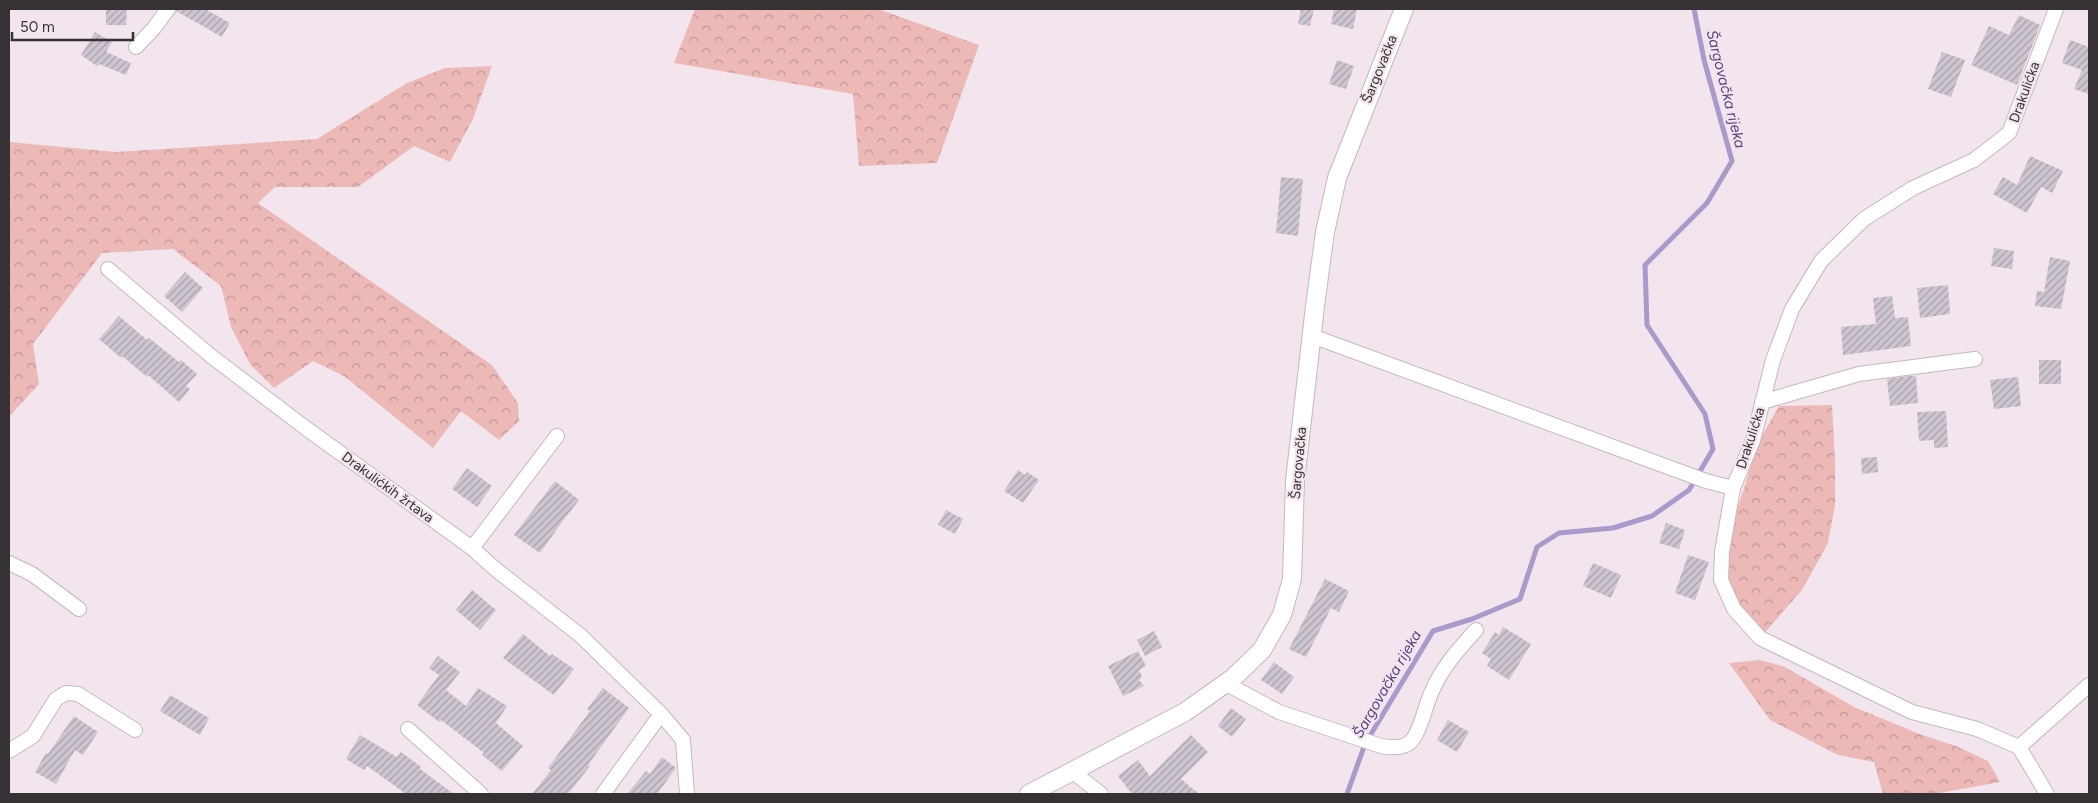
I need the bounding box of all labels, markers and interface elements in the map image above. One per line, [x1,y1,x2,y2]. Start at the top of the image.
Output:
scale bar [12,10,134,42]
text: 50 m [20,18,55,36]
water label: Šargovačka rijeka [1703,28,1749,150]
street label: Šargovačka [1358,33,1401,106]
street label: Drakulićka [2006,59,2043,125]
street label: Drakulićka [1733,405,1768,471]
street label: Šargovačka [1287,426,1310,500]
street label: Drakulićkih žrtava [338,448,437,526]
water label: Šargovačka rijeka [1349,627,1425,741]

